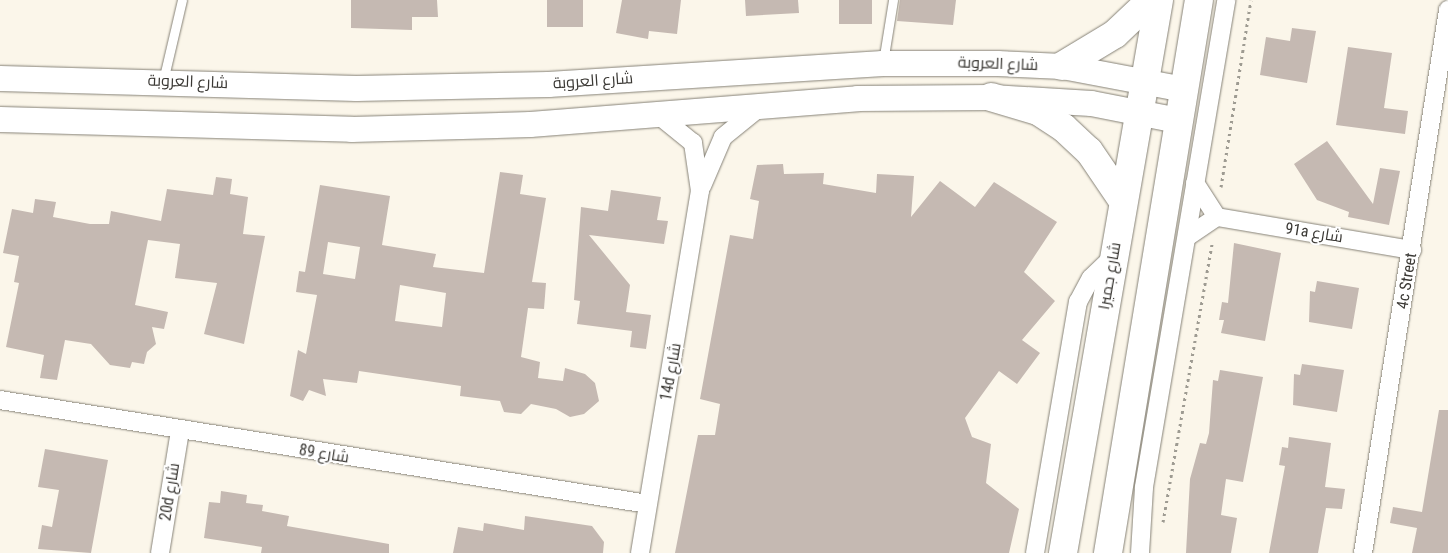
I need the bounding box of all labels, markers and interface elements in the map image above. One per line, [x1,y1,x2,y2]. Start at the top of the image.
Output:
street label: شارع العروبة [957,53,1039,75]
street label: شارع العروبة [552,69,634,93]
street label: شارع العروبة [147,71,229,93]
street label: 91a شارع [1284,219,1344,247]
street label: شارع جميرا [1095,241,1125,311]
street label: 4c Street [1393,252,1421,310]
street label: 14d شارع [656,342,686,402]
street label: شارع 89 [298,441,350,467]
street label: 20d شارع [156,462,184,522]

